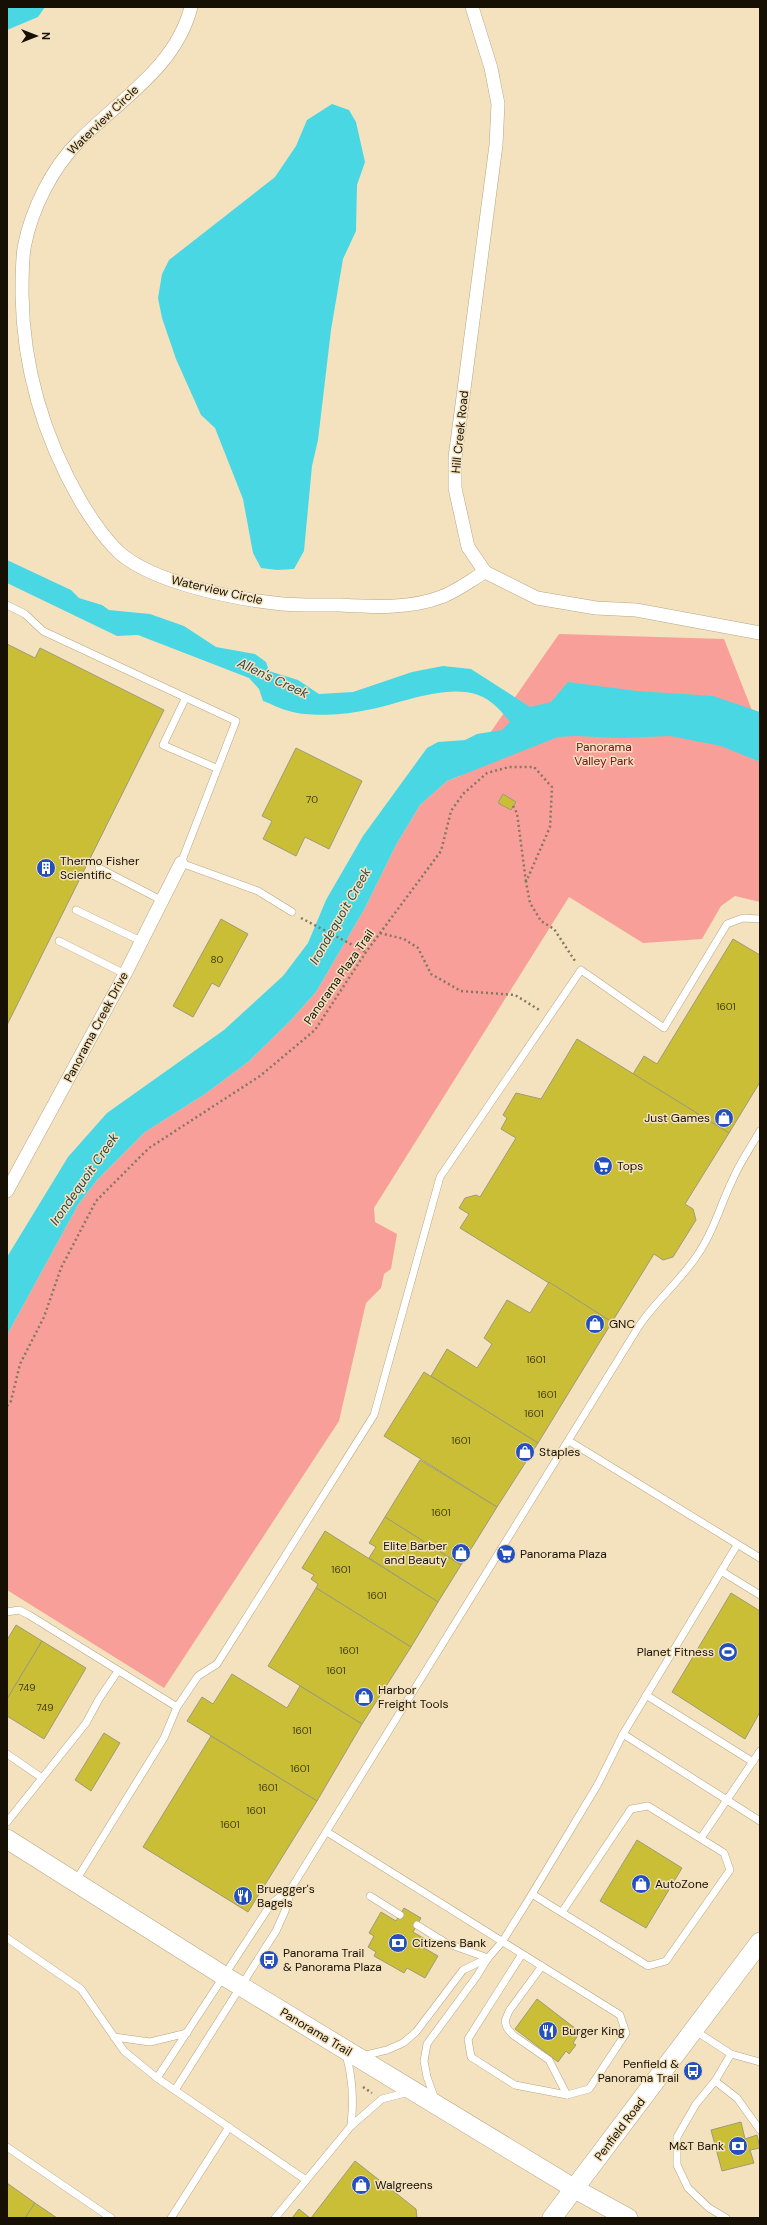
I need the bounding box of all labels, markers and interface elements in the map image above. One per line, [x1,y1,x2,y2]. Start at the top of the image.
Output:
north arrow [16,16,56,56]
text: N [39,32,53,40]
street label: Waterview Circle [64,82,142,158]
street label: Hill Creek Road [448,390,472,474]
street label: Waterview Circle [170,572,264,608]
water label: Allen's Creek [234,654,312,702]
park label: Panorama Valley Park [574,739,634,769]
house number: 70 [306,793,318,806]
place label: Thermo Fisher Scientific [60,853,140,883]
building icon: Thermo Fisher Scientific [35,857,57,879]
water label: Irondequoit Creek [305,864,375,967]
street label: Panorama Plaza Trail [300,926,378,1028]
house number: 80 [211,953,224,966]
street label: Panorama Creek Drive [60,969,132,1085]
house number: 1601 [716,1000,736,1013]
shop icon: Just Games [713,1107,735,1129]
place label: Just Games [644,1110,710,1126]
water label: Irondequoit Creek [46,1129,122,1228]
supermarket icon: Tops [592,1155,614,1177]
place label: Tops [617,1158,643,1174]
shop icon: GNC [584,1313,606,1335]
place label: GNC [609,1316,635,1332]
house number: 1601 [526,1353,546,1366]
house number: 1601 [537,1388,557,1401]
house number: 1601 [524,1407,544,1420]
house number: 1601 [451,1434,471,1447]
shop icon: Staples [514,1441,536,1463]
place label: Staples [539,1444,580,1460]
house number: 1601 [431,1506,451,1519]
place label: Elite Barber and Beauty [383,1538,448,1568]
shop icon: Elite Barber and Beauty [450,1542,472,1564]
supermarket icon: Panorama Plaza [495,1543,517,1565]
place label: Panorama Plaza [520,1546,607,1562]
house number: 1601 [331,1563,351,1576]
house number: 1601 [367,1589,387,1602]
sports icon: Planet Fitness [717,1641,739,1663]
house number: 1601 [339,1644,359,1657]
place label: Planet Fitness [637,1644,714,1660]
house number: 1601 [326,1664,346,1677]
house number: 749 [18,1681,36,1694]
place label: Harbor Freight Tools [378,1682,448,1712]
shop icon: Harbor Freight Tools [353,1686,375,1708]
house number: 749 [36,1701,54,1714]
house number: 1601 [292,1724,312,1737]
house number: 1601 [290,1762,310,1775]
house number: 1601 [258,1781,278,1794]
house number: 1601 [246,1804,266,1817]
house number: 1601 [220,1818,240,1831]
shop icon: AutoZone [630,1873,652,1895]
place label: AutoZone [655,1876,709,1892]
place label: Bruegger's Bagels [257,1881,315,1911]
restaurant icon: Bruegger's Bagels [232,1885,254,1907]
bank icon: Citizens Bank [387,1932,409,1954]
place label: Citizens Bank [412,1935,486,1951]
place label: Panorama Trail & Panorama Plaza [283,1945,382,1975]
bus stop icon: Panorama Trail & Panorama Plaza [258,1949,280,1971]
street label: Panorama Trail [277,2004,355,2060]
restaurant icon: Burger King [537,2020,559,2042]
place label: Burger King [562,2023,625,2039]
place label: Penfield & Panorama Trail [598,2056,679,2086]
bus stop icon: Penfield & Panorama Trail [682,2060,704,2082]
street label: Penfield Road [591,2094,649,2164]
bank icon: M&T Bank [727,2135,749,2157]
place label: M&T Bank [669,2138,724,2154]
shop icon: Walgreens [350,2174,372,2196]
place label: Walgreens [375,2177,433,2193]

